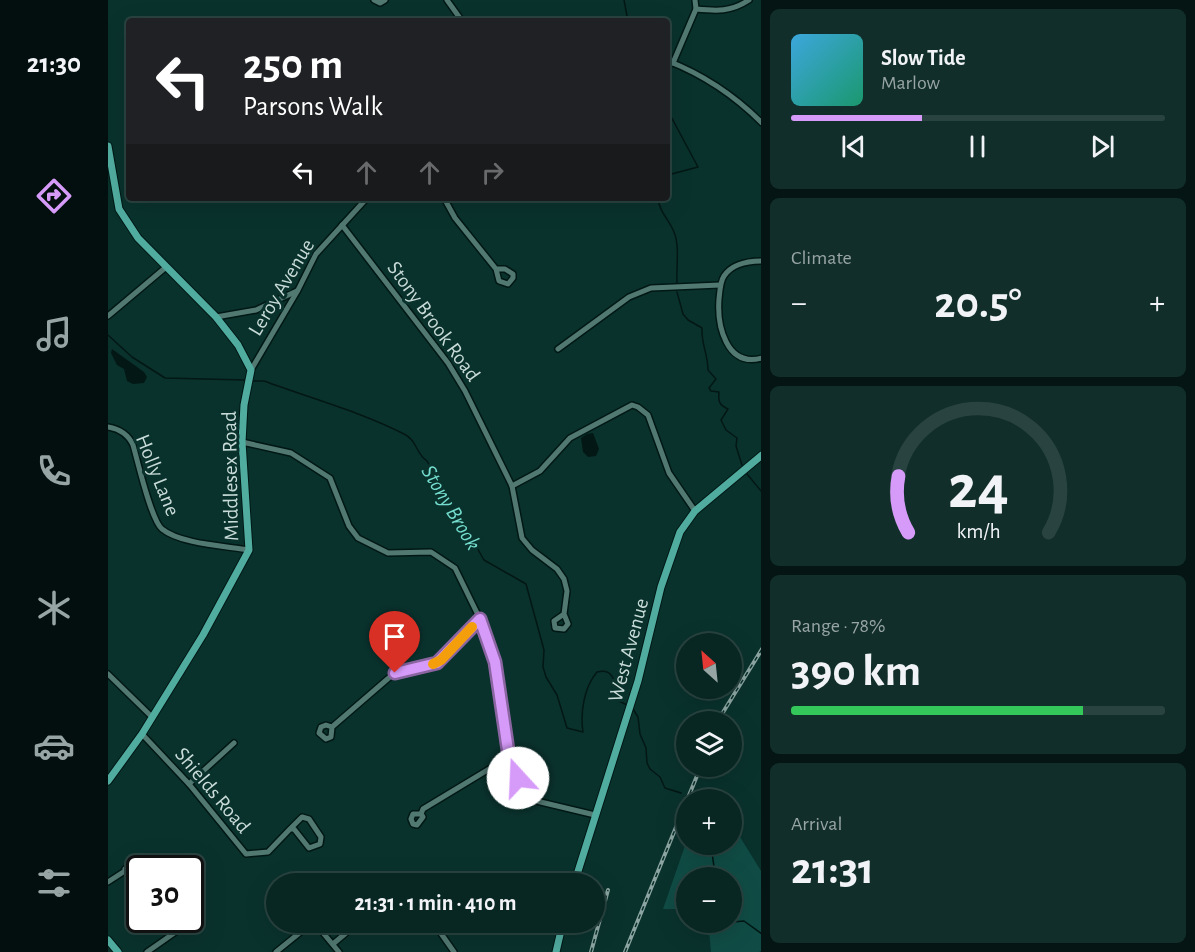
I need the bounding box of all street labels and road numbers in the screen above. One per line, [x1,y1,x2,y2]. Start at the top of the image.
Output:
street label: Leroy Avenue [244,235,318,339]
street label: Stony Brook Road [383,257,484,385]
street label: Middlesex Road [219,411,242,541]
street label: Holly Lane [132,431,183,519]
street label: West Avenue [605,596,652,704]
street label: Shields Road [171,744,254,837]

